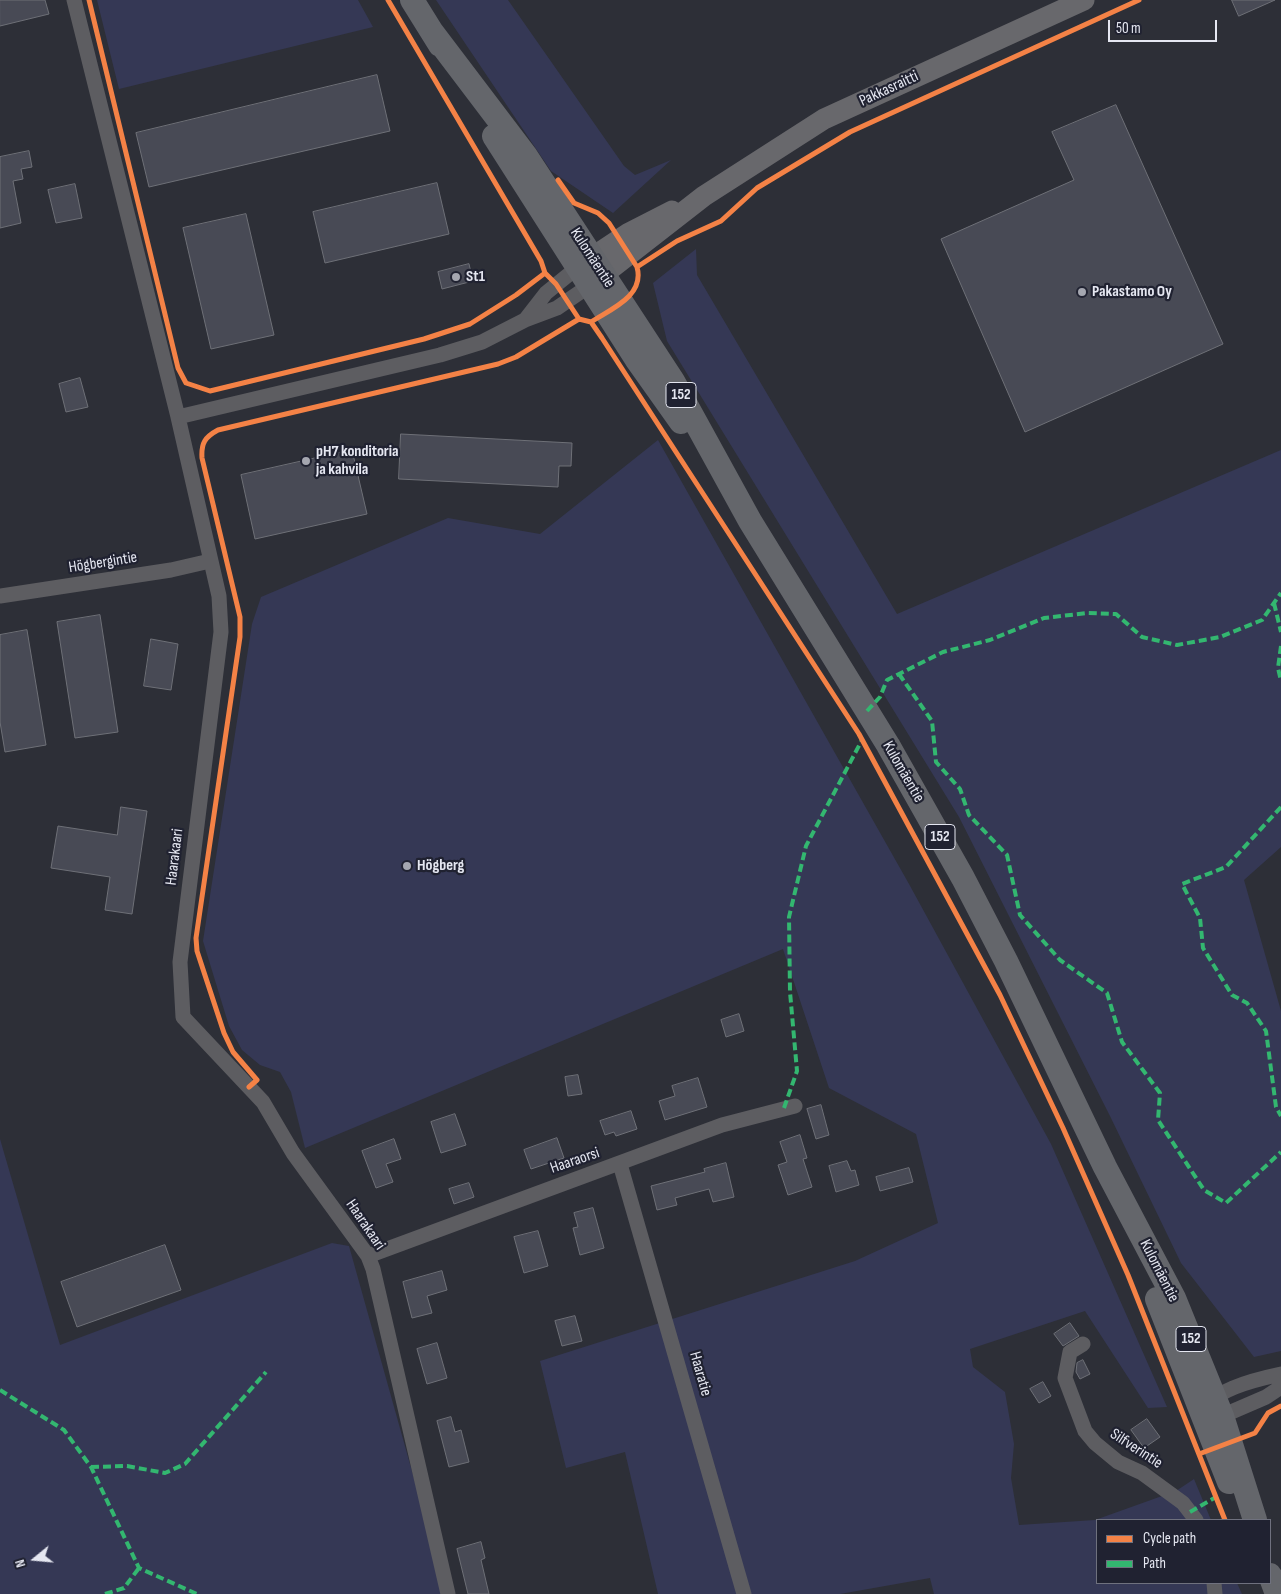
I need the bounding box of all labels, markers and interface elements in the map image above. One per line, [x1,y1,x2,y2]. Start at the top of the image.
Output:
scale bar [1111,10,1220,42]
text: 50 m [1116,19,1141,38]
street label: Pakkasraitti [856,67,922,111]
street label: Kulomäentie [566,224,618,292]
place label: St1 [466,267,485,287]
marker: St1 [450,271,462,283]
place label: Pakastamo Oy [1092,282,1172,302]
marker: Pakastamo Oy [1076,286,1088,298]
road number: 152 [666,382,696,408]
place label: pH7 konditoria ja kahvila [316,442,399,480]
marker: pH7 konditoria ja kahvila [300,455,312,467]
street label: Högbergintie [67,548,139,578]
street label: Kulomäentie [878,738,928,806]
road number: 152 [925,824,955,850]
street label: Haarakaari [162,828,188,886]
place label: Högberg [417,856,464,876]
marker: Högberg [401,860,413,872]
street label: Haaraorsi [548,1144,602,1178]
street label: Haarakaari [341,1196,389,1254]
street label: Kulomäentie [1135,1237,1183,1305]
road number: 152 [1176,1326,1206,1352]
street label: Haaratie [685,1350,715,1398]
street label: Silfverintie [1106,1425,1166,1473]
legend [1096,1519,1271,1584]
text: Cycle path [1143,1529,1196,1548]
north arrow [10,1534,60,1584]
text: Path [1143,1554,1166,1573]
text: N [11,1557,29,1570]

